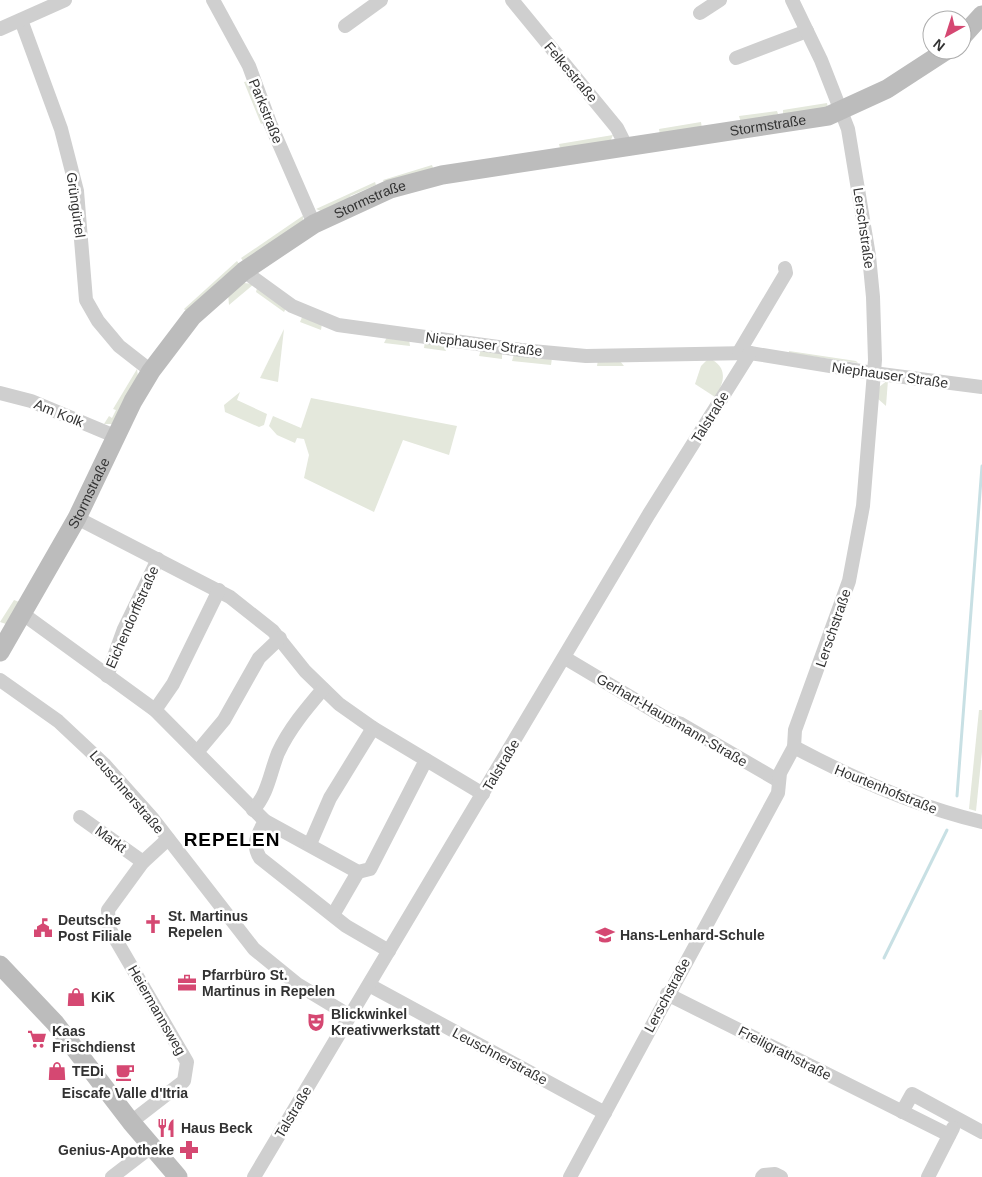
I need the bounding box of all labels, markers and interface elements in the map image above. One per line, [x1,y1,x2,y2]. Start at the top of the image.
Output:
north arrow [922,10,972,60]
text: N [930,36,948,55]
street label: Felkestraße [541,39,601,106]
street label: Parkstraße [246,76,286,146]
street label: Stormstraße [729,111,807,139]
street label: Grüngürtel [63,171,89,239]
street label: Stormstraße [331,177,408,222]
street label: Lerschstraße [850,186,878,270]
street label: Niephauser Straße [425,329,543,359]
street label: Niephauser Straße [831,359,949,391]
street label: Talstraße [688,388,732,446]
street label: Am Kolk [32,396,87,431]
street label: Stormstraße [65,455,113,532]
street label: Eichendorffstraße [102,563,162,671]
street label: Lerschstraße [812,587,854,669]
street label: Gerhart-Hauptmann-Straße [594,670,750,770]
street label: Talstraße [479,736,523,794]
street label: Leuschnerstraße [86,747,168,837]
street label: Hourtenhofstraße [832,761,940,817]
street label: Markt [92,822,130,856]
district label: REPELEN [184,829,280,850]
place label: St. Martinus Repelen [168,908,248,940]
place label: Deutsche Post Filiale [58,912,132,944]
church icon: St. Martinus Repelen [142,913,164,935]
public building icon: Deutsche Post Filiale [32,917,54,939]
school or university icon: Hans-Lenhard-Schule [594,924,616,946]
place label: Hans-Lenhard-Schule [620,927,765,943]
street label: Lerschstraße [641,955,693,1035]
street label: Heiermannsweg [125,962,189,1058]
place label: Pfarrbüro St. Martinus in Repelen [202,967,335,999]
office icon: Pfarrbüro St. Martinus in Repelen [176,972,198,994]
shop icon: KiK [65,986,87,1008]
place label: KiK [91,989,115,1005]
place label: Blickwinkel Kreativwerkstatt [331,1006,440,1038]
theatre icon: Blickwinkel Kreativwerkstatt [305,1011,327,1033]
place label: Kaas Frischdienst [52,1023,136,1055]
street label: Freiligrathstraße [736,1023,834,1083]
street label: Leuschnerstraße [450,1024,550,1088]
supermarket icon: Kaas Frischdienst [26,1028,48,1050]
shop icon: TEDi [46,1060,68,1082]
cafe icon: Eiscafe Valle d'Itria [114,1061,136,1083]
place label: TEDi [72,1063,104,1079]
street label: Talstraße [271,1083,315,1141]
place label: Eiscafe Valle d'Itria [62,1085,188,1101]
restaurant icon: Haus Beck [155,1117,177,1139]
place label: Haus Beck [181,1120,253,1136]
pharmacy icon: Genius-Apotheke [178,1139,200,1161]
place label: Genius-Apotheke [58,1142,174,1158]

